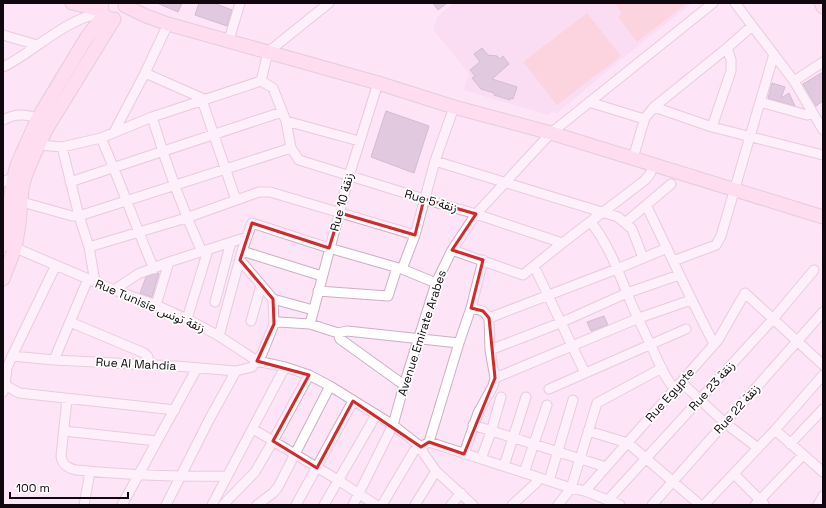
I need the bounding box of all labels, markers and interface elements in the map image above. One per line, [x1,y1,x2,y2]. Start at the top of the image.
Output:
street label: Rue 10 زنقة [327,171,357,233]
street label: Rue 5 زنقة [403,186,459,216]
street label: Avenue Emirate Arabes [394,268,450,398]
street label: Rue Tunisie زنقة تونس [93,276,207,336]
street label: Rue Al Mahdia [95,354,177,374]
street label: Rue 23 زنقة [685,358,739,414]
street label: Rue Egypte [642,365,698,425]
street label: Rue 22 زنقة [710,381,764,437]
scale bar [10,474,128,500]
text: 100 m [16,480,50,496]

